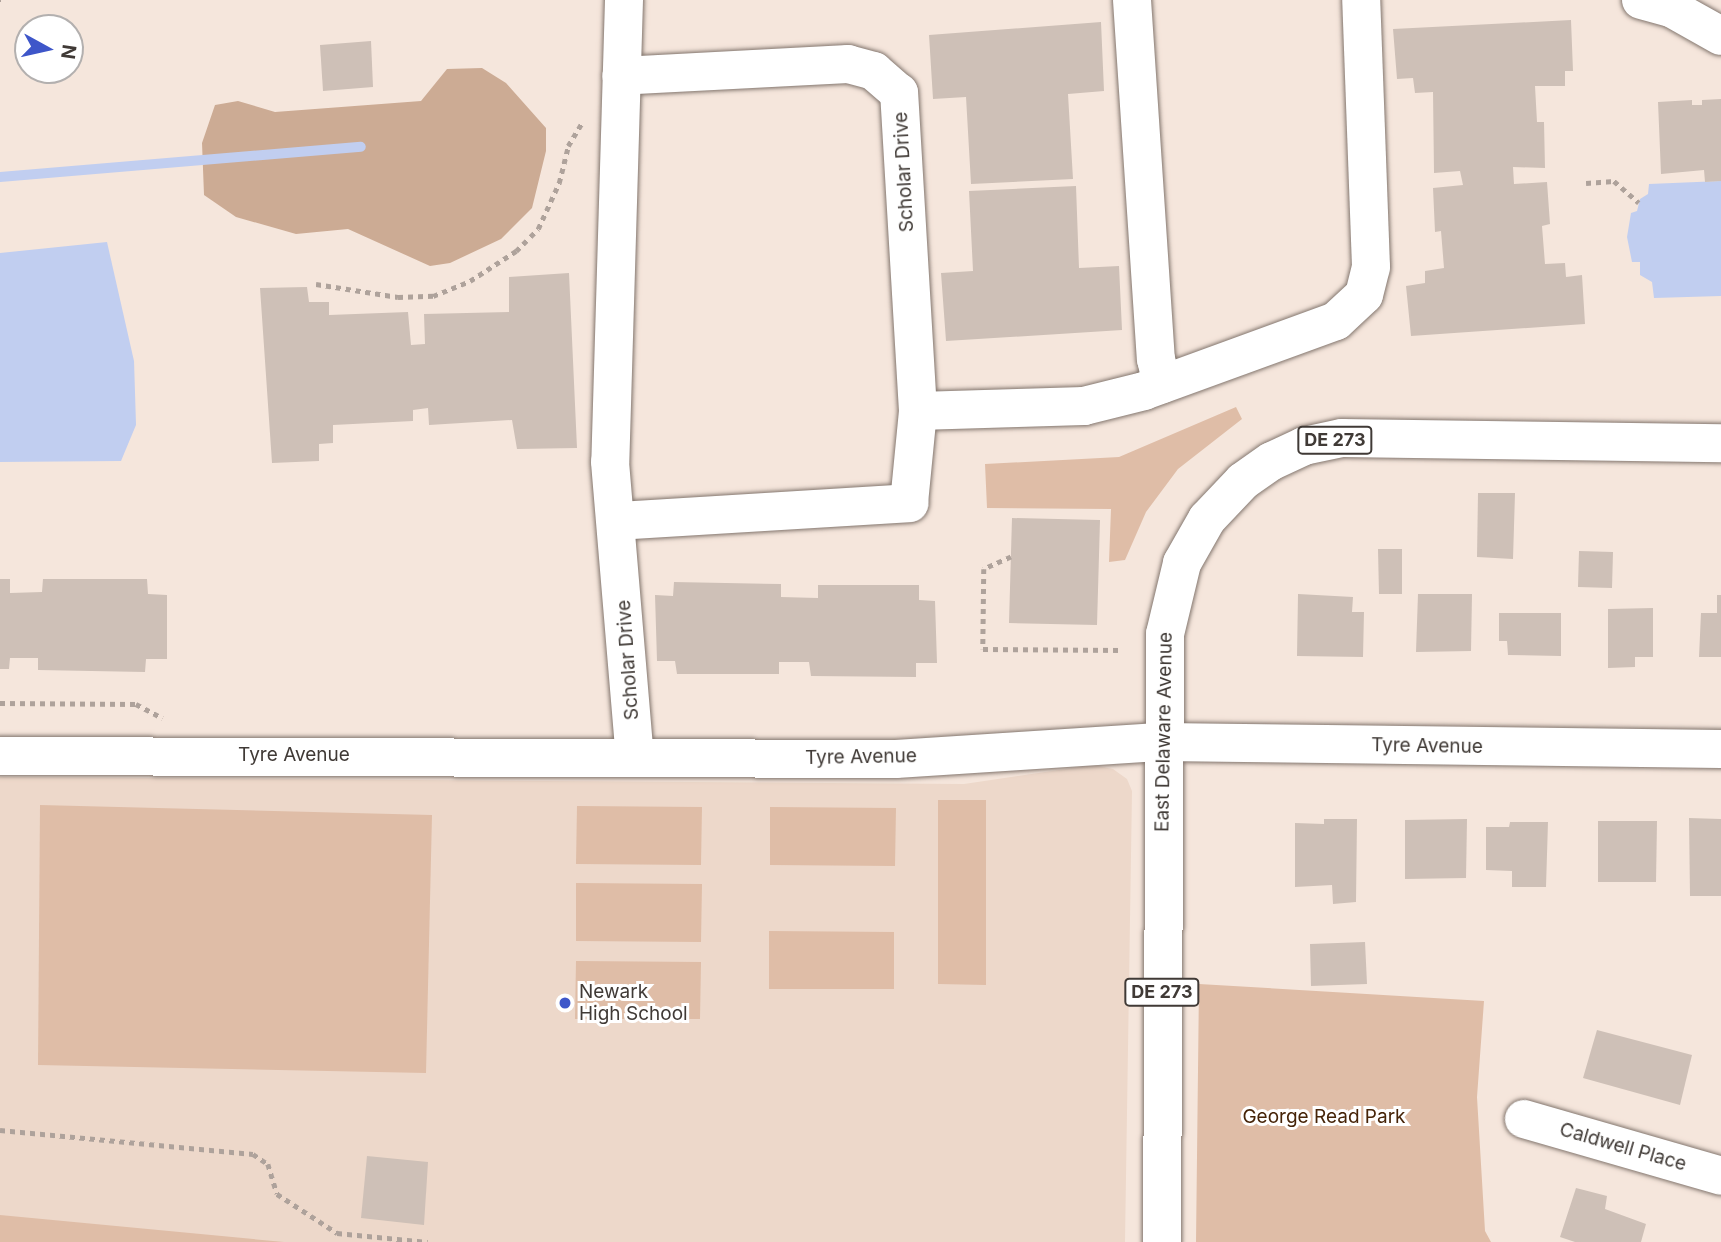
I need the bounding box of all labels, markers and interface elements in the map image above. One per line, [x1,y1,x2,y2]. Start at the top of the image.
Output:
north arrow [14,14,84,84]
text: N [56,43,81,60]
street label: Scholar Drive [889,111,919,233]
road number: DE 273 [1296,426,1374,454]
street label: Scholar Drive [612,599,644,721]
street label: East Delaware Avenue [1151,632,1177,832]
street label: Tyre Avenue [1371,734,1483,758]
street label: Tyre Avenue [238,744,350,766]
street label: Tyre Avenue [805,745,917,769]
road number: DE 273 [1124,978,1200,1007]
place label: Newark High School [579,981,688,1025]
marker: Newark High School [557,995,573,1011]
park label: George Read Park [1242,1106,1406,1128]
street label: Caldwell Place [1557,1118,1689,1176]

